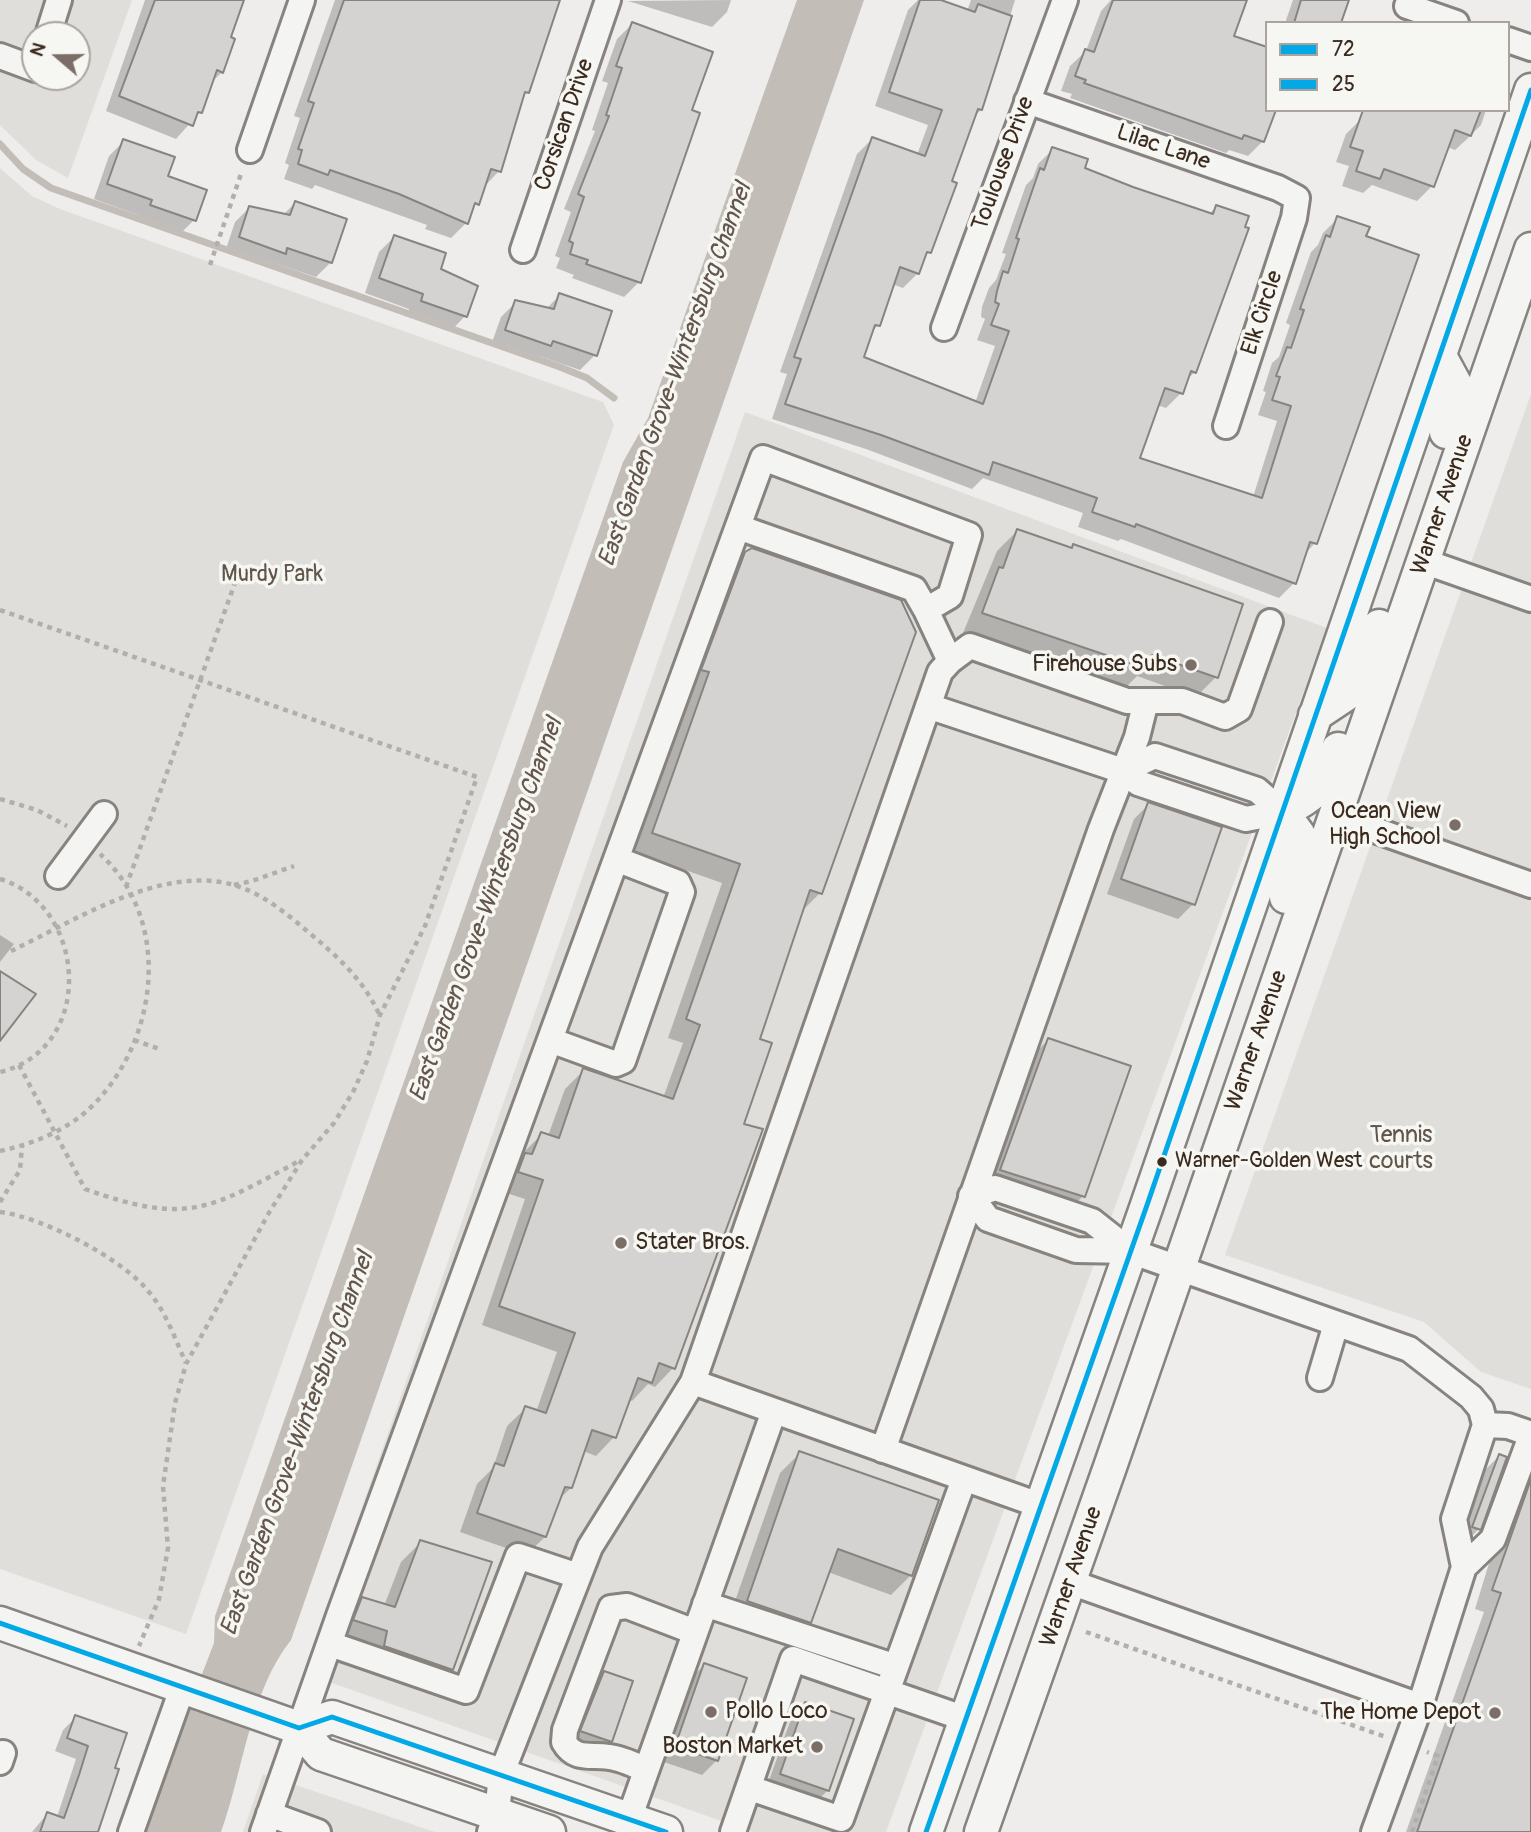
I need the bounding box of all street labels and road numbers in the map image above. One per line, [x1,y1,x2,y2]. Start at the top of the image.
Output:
street label: Corsican Drive [529,55,601,195]
street label: Toulouse Drive [967,93,1041,235]
street label: Lilac Lane [1113,119,1213,177]
street label: Elk Circle [1236,267,1290,359]
street label: Warner Avenue [1406,431,1480,579]
street label: Warner Avenue [1220,967,1294,1115]
street label: Warner Avenue [1035,1503,1109,1651]

